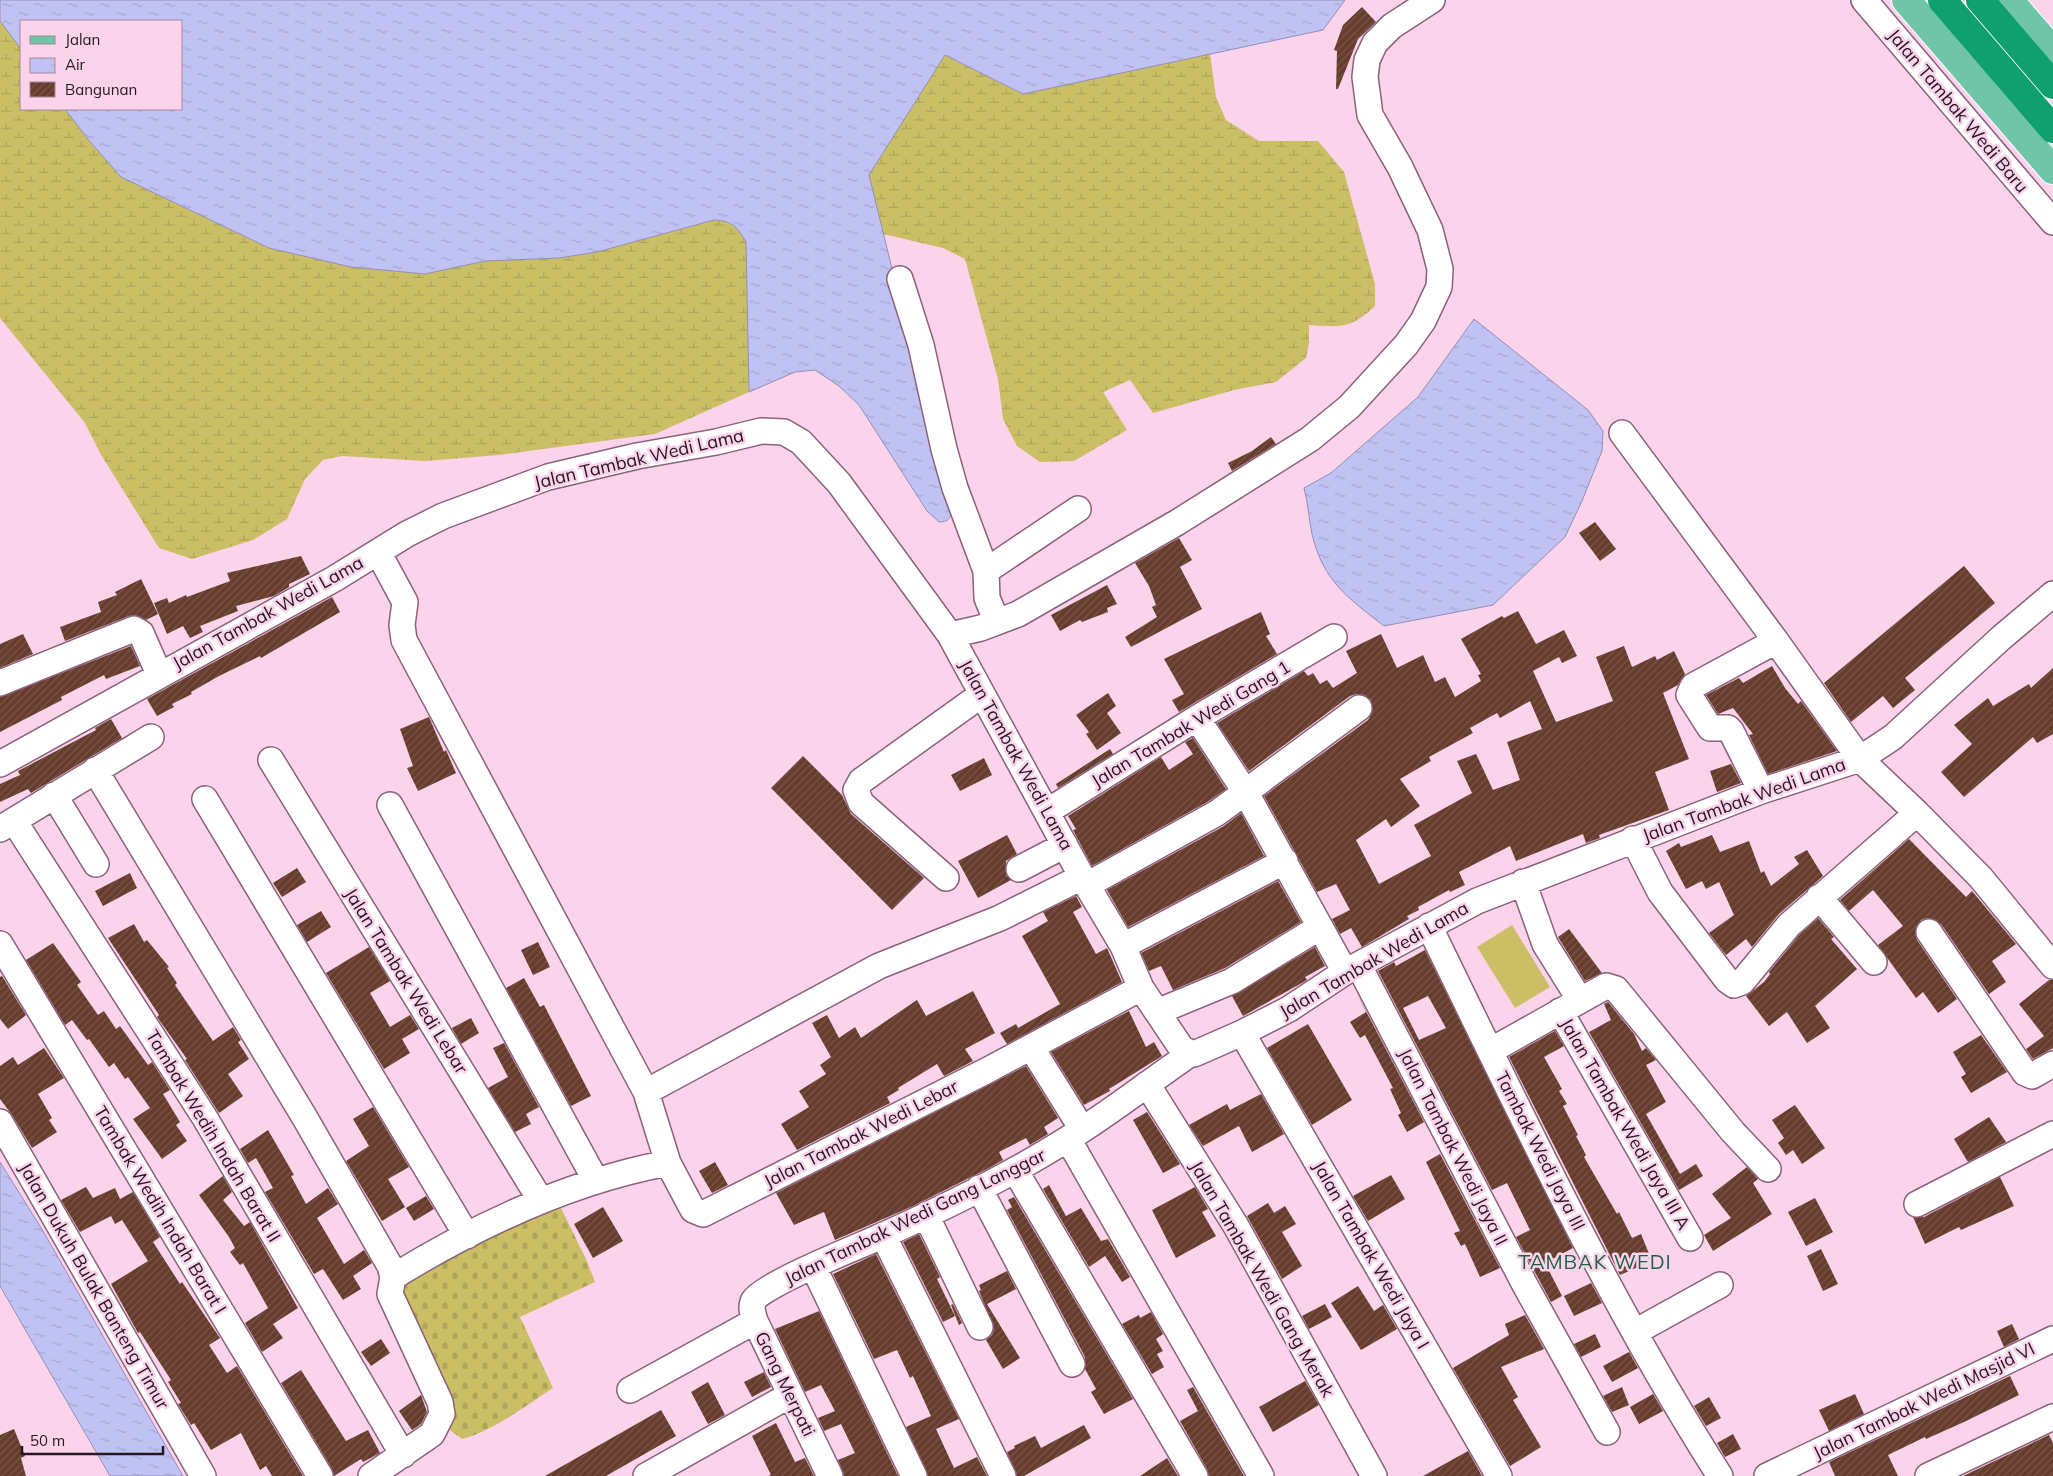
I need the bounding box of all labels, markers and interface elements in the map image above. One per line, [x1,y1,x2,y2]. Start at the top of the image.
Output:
legend [20,20,182,110]
street label: Jalan Tambak Wedi Baru [1883,24,2034,197]
text: Jalan [65,30,100,49]
text: Air [65,55,86,74]
text: Bangunan [65,80,137,99]
street label: Jalan Tambak Wedi Lama [532,423,746,494]
street label: Jalan Tambak Wedi Lama [168,551,367,675]
street label: Jalan Tambak Wedi Lama [954,655,1078,854]
street label: Jalan Tambak Wedi Gang 1 [1087,655,1294,792]
street label: Jalan Tambak Wedi Lama [1639,752,1849,847]
street label: Jalan Tambak Wedi Lebar [340,884,473,1078]
street label: Jalan Tambak Wedi Lama [1275,896,1472,1023]
street label: Jalan Tambak Wedi Jaya III A [1555,1014,1696,1234]
street label: Tambak Wedih Indah Barat II [141,1026,285,1246]
street label: Jalan Tambak Wedi Jaya II [1394,1044,1513,1249]
street label: Tambak Wedi Jaya III [1490,1067,1591,1234]
street label: Jalan Tambak Wedi Lebar [760,1074,962,1193]
street label: Tambak Wedih Indah Barat I [89,1102,231,1318]
street label: Jalan Tambak Wedi Gang Langgar [781,1143,1049,1290]
street label: Jalan Tambak Wedi Gang Merak [1185,1156,1340,1402]
street label: Jalan Tambak Wedi Jaya I [1308,1157,1435,1353]
street label: Jalan Dukuh Bulak Banteng Timur [14,1158,175,1414]
district label: TAMBAK WEDI [1518,1249,1672,1274]
street label: Gang Merpati [750,1328,821,1440]
street label: Jalan Tambak Wedi Masjid VI [1809,1337,2038,1464]
scale bar [22,1424,164,1456]
text: 50 m [30,1431,65,1450]

